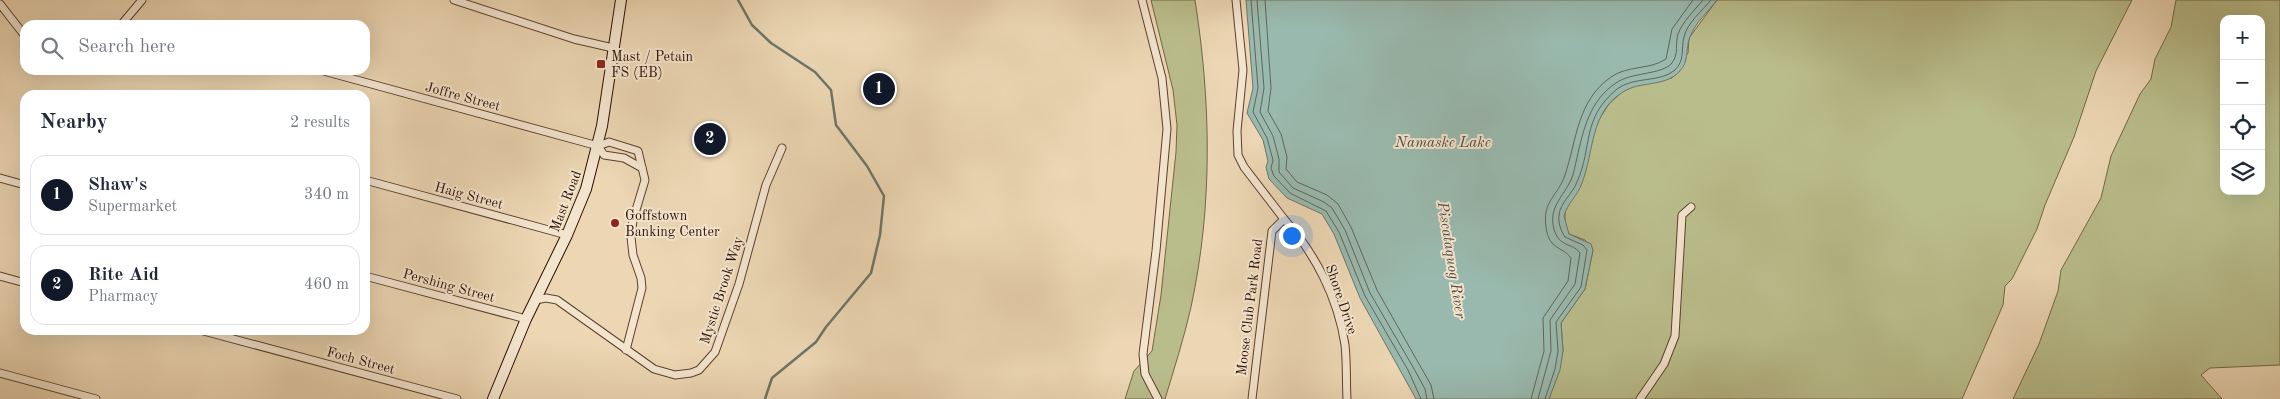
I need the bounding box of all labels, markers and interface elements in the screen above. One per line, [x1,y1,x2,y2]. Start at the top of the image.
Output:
map controls [2220,15,2265,195]
button: + [2220,15,2265,60]
search box [20,20,370,75]
icon: search [38,34,66,62]
text: Search here [78,38,175,57]
place label: Mast / Petain FS (EB) [611,50,694,80]
marker: Mast / Petain FS (EB) [595,58,607,70]
button: − [2220,60,2265,105]
pin: 1 [863,70,895,108]
street label: Joffre Street [424,80,502,114]
button: locate [2220,105,2265,150]
text: Nearby [40,112,108,133]
text: 2 results [290,115,350,131]
pin: 2 [694,120,726,158]
water label: Namaske Lake [1394,136,1491,151]
button: layers [2220,150,2265,195]
street label: Mast Road [548,169,584,234]
text: Shaw's [88,176,147,195]
street label: Haig Street [433,180,505,212]
text: 1 [52,187,62,203]
text: 340 m [304,187,349,203]
text: Supermarket [88,199,177,215]
water label: Piscataquog River [1434,200,1467,320]
place label: Goffstown Banking Center [625,209,720,239]
marker: Goffstown Banking Center [609,217,621,229]
your location [1279,223,1305,249]
street label: Mystic Brook Way [698,234,746,346]
street label: Moose Club Park Road [1235,238,1265,376]
street label: Shore Drive [1323,263,1360,336]
text: Rite Aid [88,266,159,285]
street label: Pershing Street [401,267,496,305]
text: 2 [52,277,62,293]
text: 460 m [304,277,349,293]
text: Pharmacy [88,289,158,305]
street label: Foch Street [325,345,397,377]

